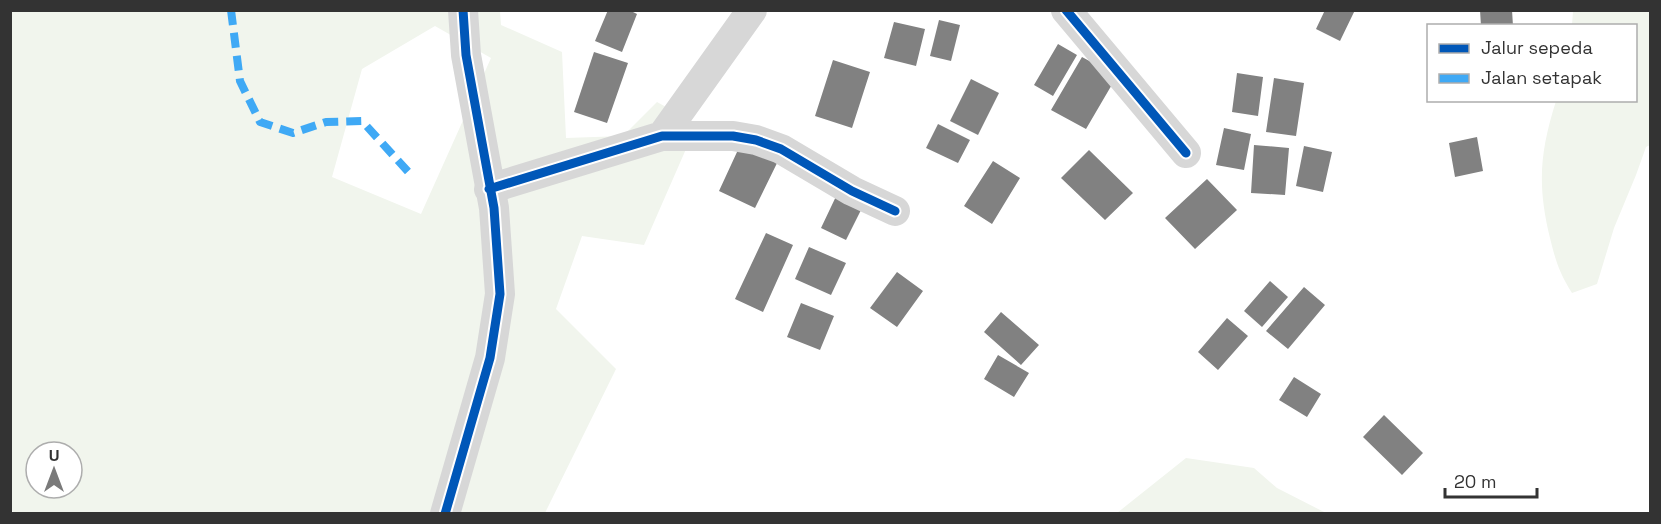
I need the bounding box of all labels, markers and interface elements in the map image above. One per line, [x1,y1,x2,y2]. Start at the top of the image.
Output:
legend [1427,24,1637,102]
text: Jalur sepeda [1481,36,1593,59]
text: Jalan setapak [1481,66,1602,89]
north arrow [24,440,84,500]
text: U [49,445,59,466]
scale bar [1445,461,1536,499]
text: 20 m [1454,470,1497,493]

